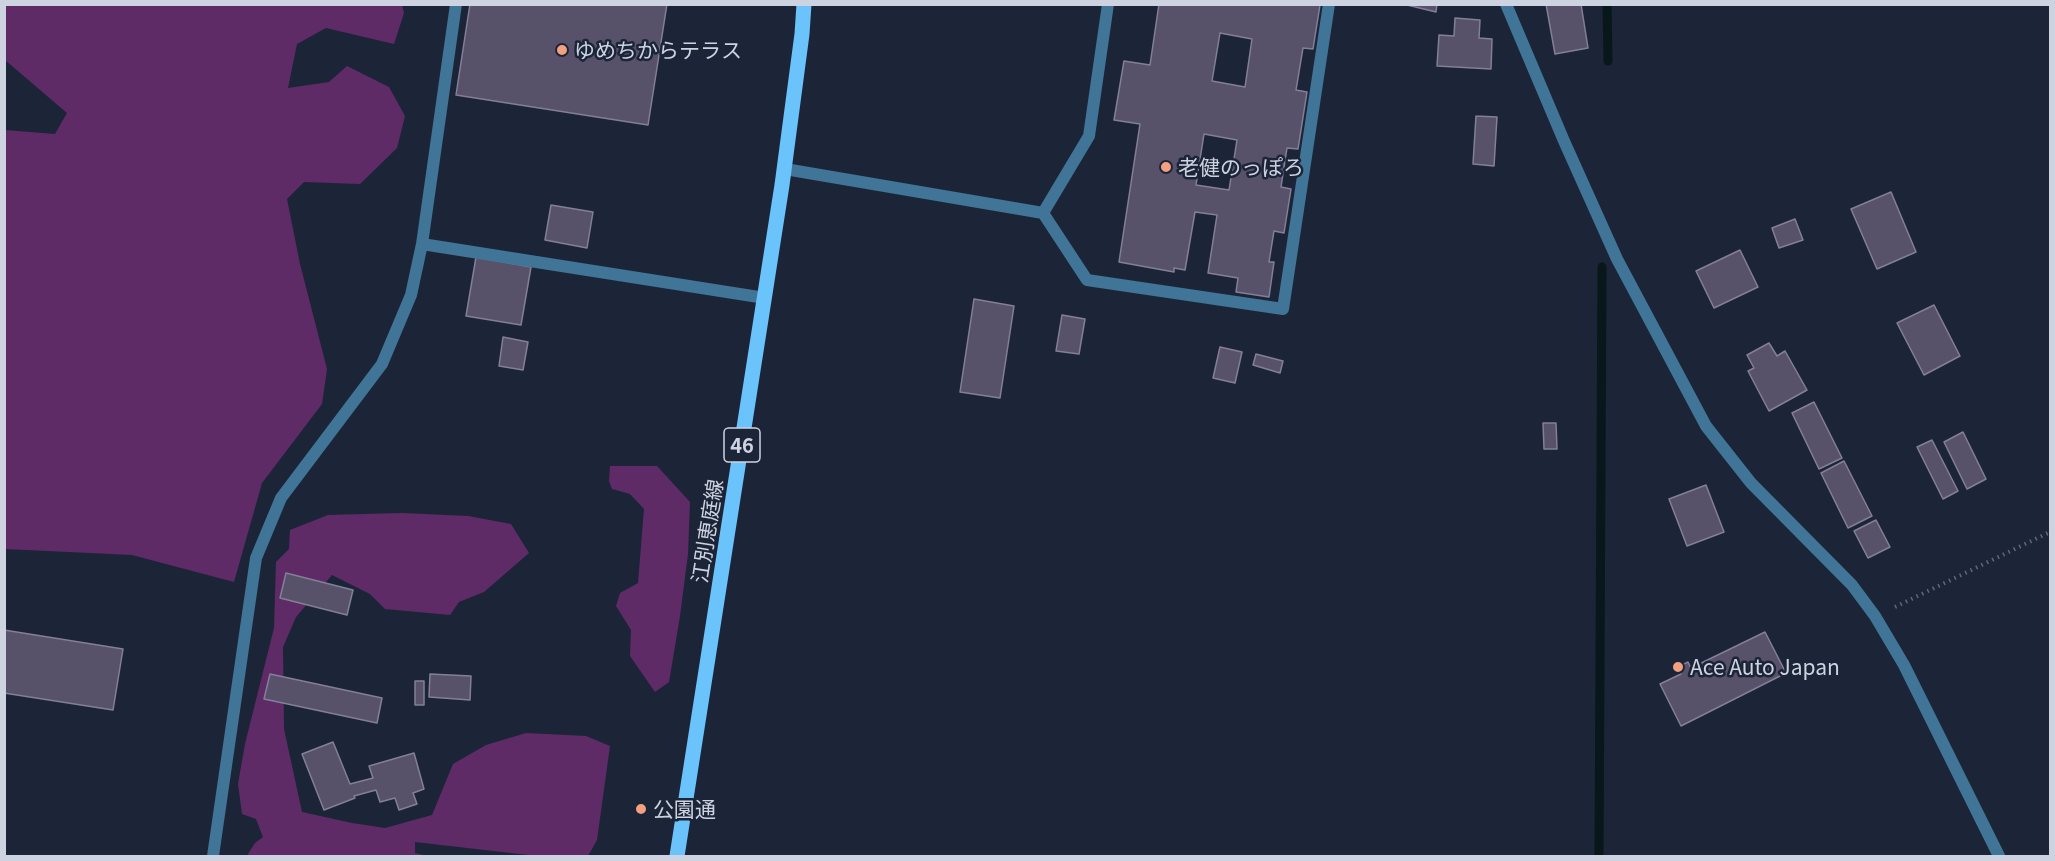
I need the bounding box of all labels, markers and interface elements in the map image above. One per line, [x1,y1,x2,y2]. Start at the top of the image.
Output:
place label: ゆめちからテラス [574,37,742,63]
marker: ゆめちからテラス [555,43,569,57]
place label: 老健のっぽろ [1178,154,1304,180]
marker: 老健のっぽろ [1159,160,1173,174]
road number: 46 [724,428,760,462]
street label: 江別恵庭線 [686,477,728,585]
place label: Ace Auto Japan [1690,654,1840,680]
marker: Ace Auto Japan [1671,660,1685,674]
place label: 公園通 [653,796,716,822]
marker: 公園通 [634,802,648,816]

